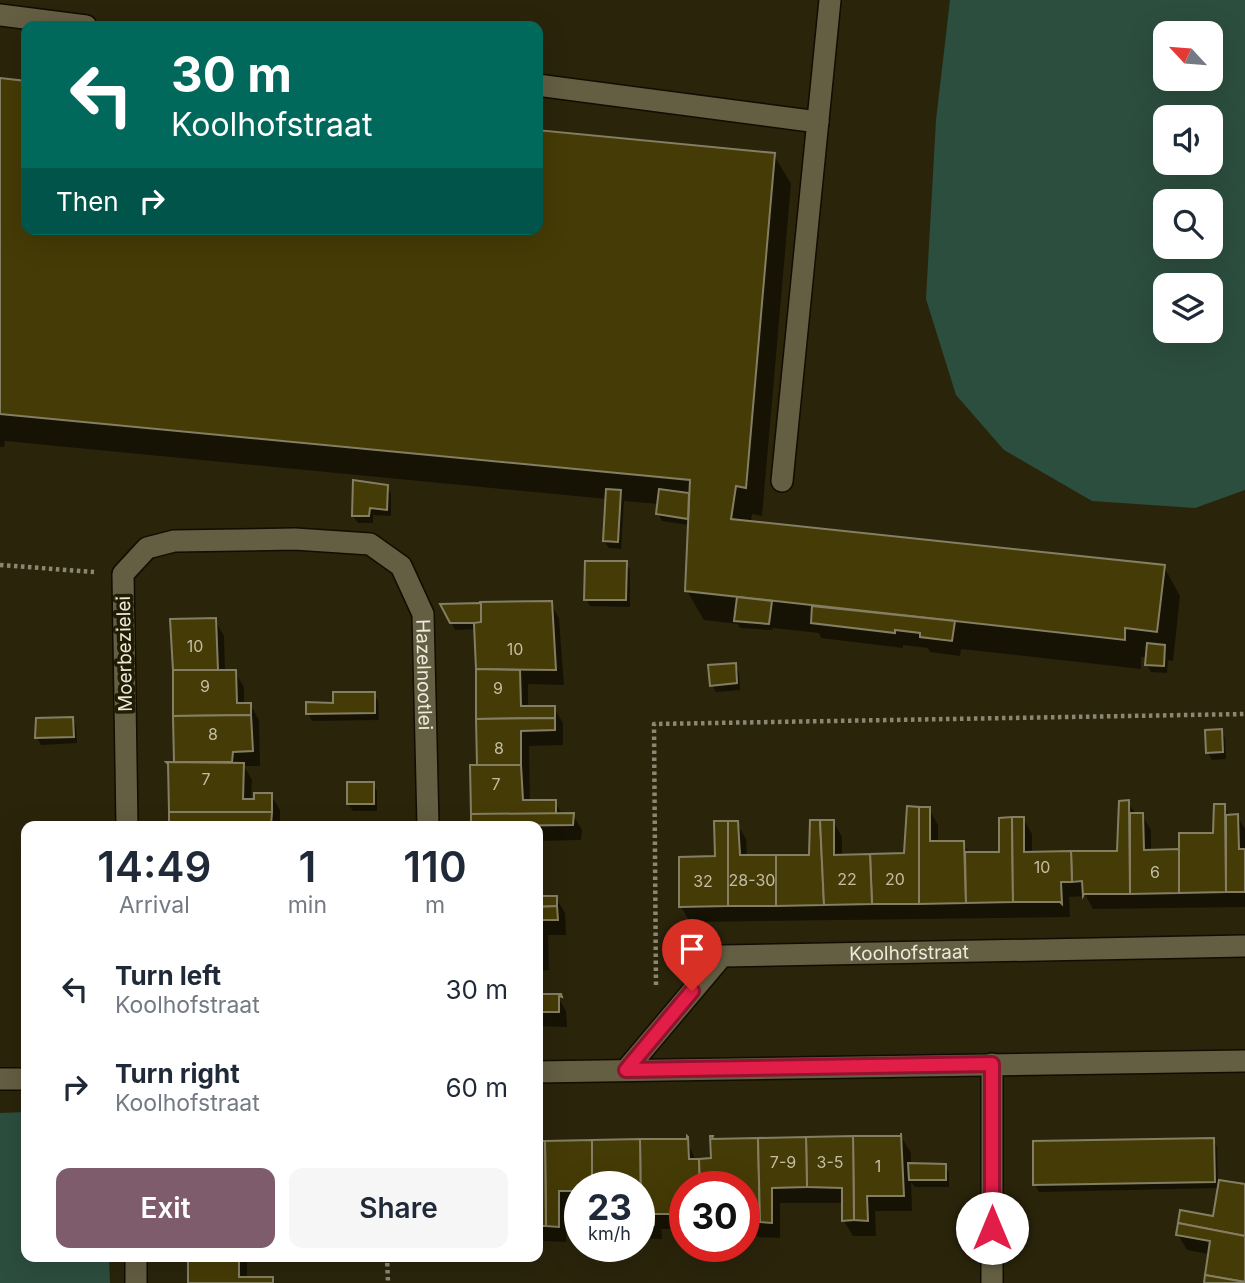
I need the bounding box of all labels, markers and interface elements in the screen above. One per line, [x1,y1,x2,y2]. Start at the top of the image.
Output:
north arrow [1153,21,1223,91]
map controls [1153,21,1223,343]
text: 30 m [171,45,292,104]
icon: left [56,49,147,140]
text: Koolhofstraat [171,105,372,144]
button: sound [1153,105,1223,175]
icon: right [133,182,171,220]
text: Then [56,186,119,217]
button: search [1153,189,1223,259]
button: layers [1153,273,1223,343]
street label: Moerbezielei [112,596,137,712]
street label: Hazelnootlei [411,619,437,731]
house number: 10 [187,636,203,656]
house number: 10 [507,639,523,659]
house number: 9 [200,676,210,696]
house number: 9 [493,678,503,698]
house number: 8 [208,724,218,744]
house number: 8 [494,738,504,758]
house number: 7 [201,769,211,789]
house number: 7 [491,774,501,794]
text: 14:49 [97,841,211,892]
text: 1 [298,841,316,892]
text: 110 [403,841,467,892]
house number: 10 [1034,857,1050,877]
house number: 6 [1150,862,1160,882]
house number: 22 [837,869,857,889]
house number: 20 [885,869,905,889]
house number: 28-30 [729,870,775,890]
house number: 32 [693,871,713,891]
text: Arrival [119,891,190,919]
text: min [288,891,327,919]
text: m [425,891,445,919]
pin [662,919,722,991]
icon: arrive [673,930,711,968]
street label: Koolhofstraat [849,940,969,966]
text: Turn left [115,960,221,991]
icon: left [56,970,94,1008]
text: 30 m [445,974,508,1005]
text: Koolhofstraat [115,991,260,1019]
text: Turn right [115,1058,240,1089]
icon: right [56,1068,94,1106]
text: 60 m [445,1072,508,1103]
text: Koolhofstraat [115,1089,260,1117]
house number: 7-9 [770,1152,796,1172]
house number: 3-5 [817,1152,843,1172]
house number: 1 [875,1156,881,1176]
button: Exit [56,1168,275,1248]
button: Share [289,1168,508,1248]
speed limit sign: 30 [669,1171,760,1262]
text: 23 [587,1186,632,1228]
position arrow [955,1191,1029,1265]
text: km/h [588,1223,631,1244]

